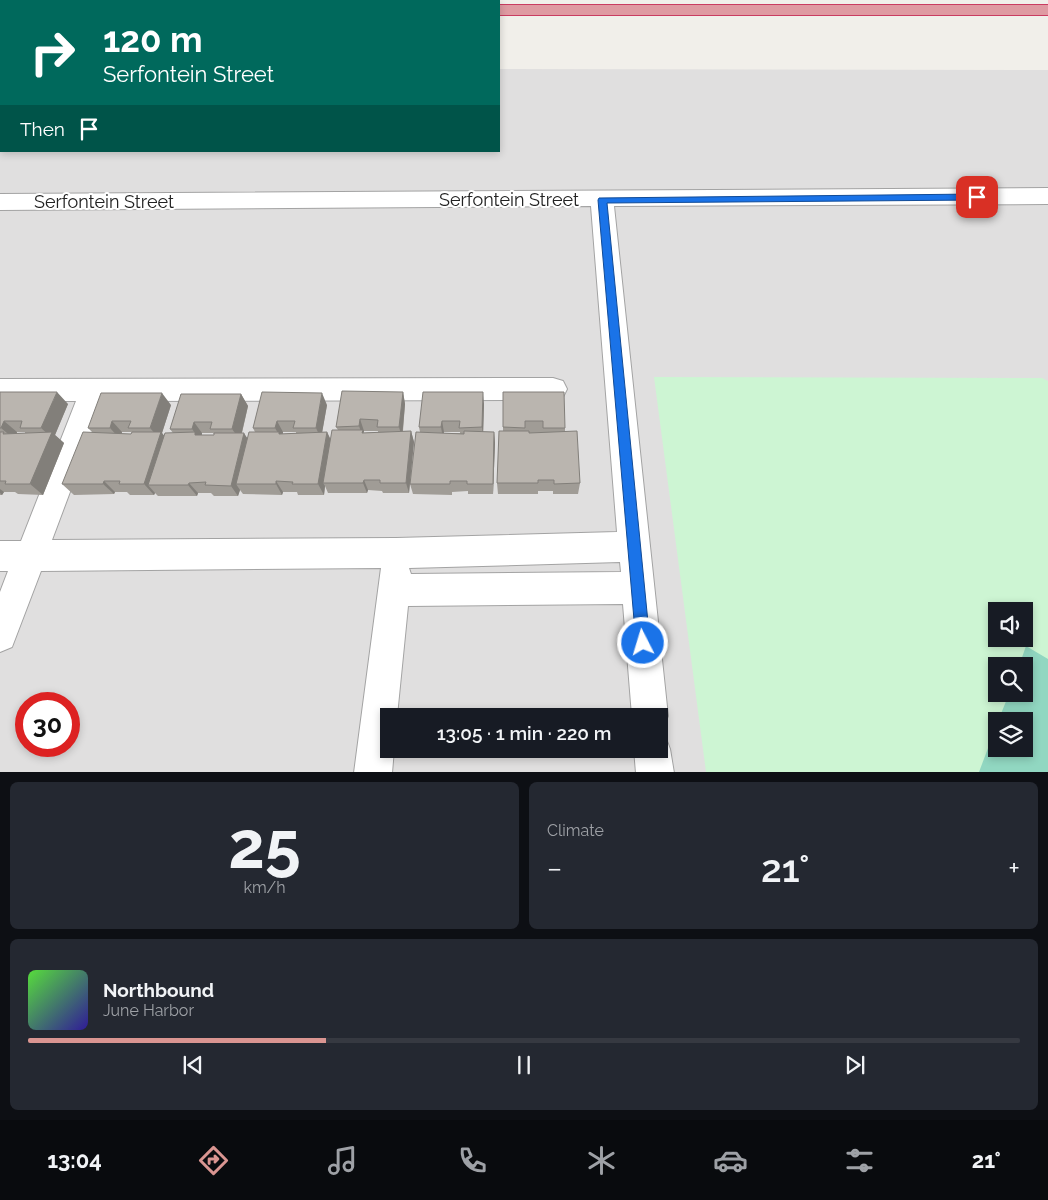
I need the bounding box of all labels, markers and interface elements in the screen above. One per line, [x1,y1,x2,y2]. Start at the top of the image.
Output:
text: 120 m [103,19,203,60]
icon: right [20,20,85,85]
text: Serfontein Street [103,61,274,87]
icon: arrive [75,115,103,143]
text: Then [20,118,65,140]
pin [956,176,998,218]
icon: arrive [963,183,991,211]
street label: Serfontein Street [439,189,579,210]
street label: Serfontein Street [34,191,174,212]
map controls [988,602,1033,757]
button: sound [988,602,1033,647]
position arrow [616,616,668,668]
button: search [988,657,1033,702]
speed limit sign: 30 [15,692,80,757]
button: layers [988,712,1033,757]
text: 13:05 · 1 min · 220 m [437,722,611,744]
text: 25 [228,807,301,883]
text: Climate [547,821,604,840]
text: 21° [761,846,809,891]
text: − [547,852,562,885]
text: + [1008,852,1020,885]
text: km/h [243,878,286,897]
text: Northbound [103,979,214,1001]
text: June Harbor [103,1001,194,1020]
icon: previous [179,1051,207,1079]
icon: pause [510,1051,538,1079]
icon: next [841,1051,869,1079]
icon: directions [196,1143,231,1178]
icon: music [325,1143,360,1178]
icon: phone [455,1143,490,1178]
icon: climate [584,1143,619,1178]
icon: car [713,1143,748,1178]
icon: filters [842,1143,877,1178]
text: 13:04 [47,1147,102,1173]
text: 21° [972,1147,1001,1173]

